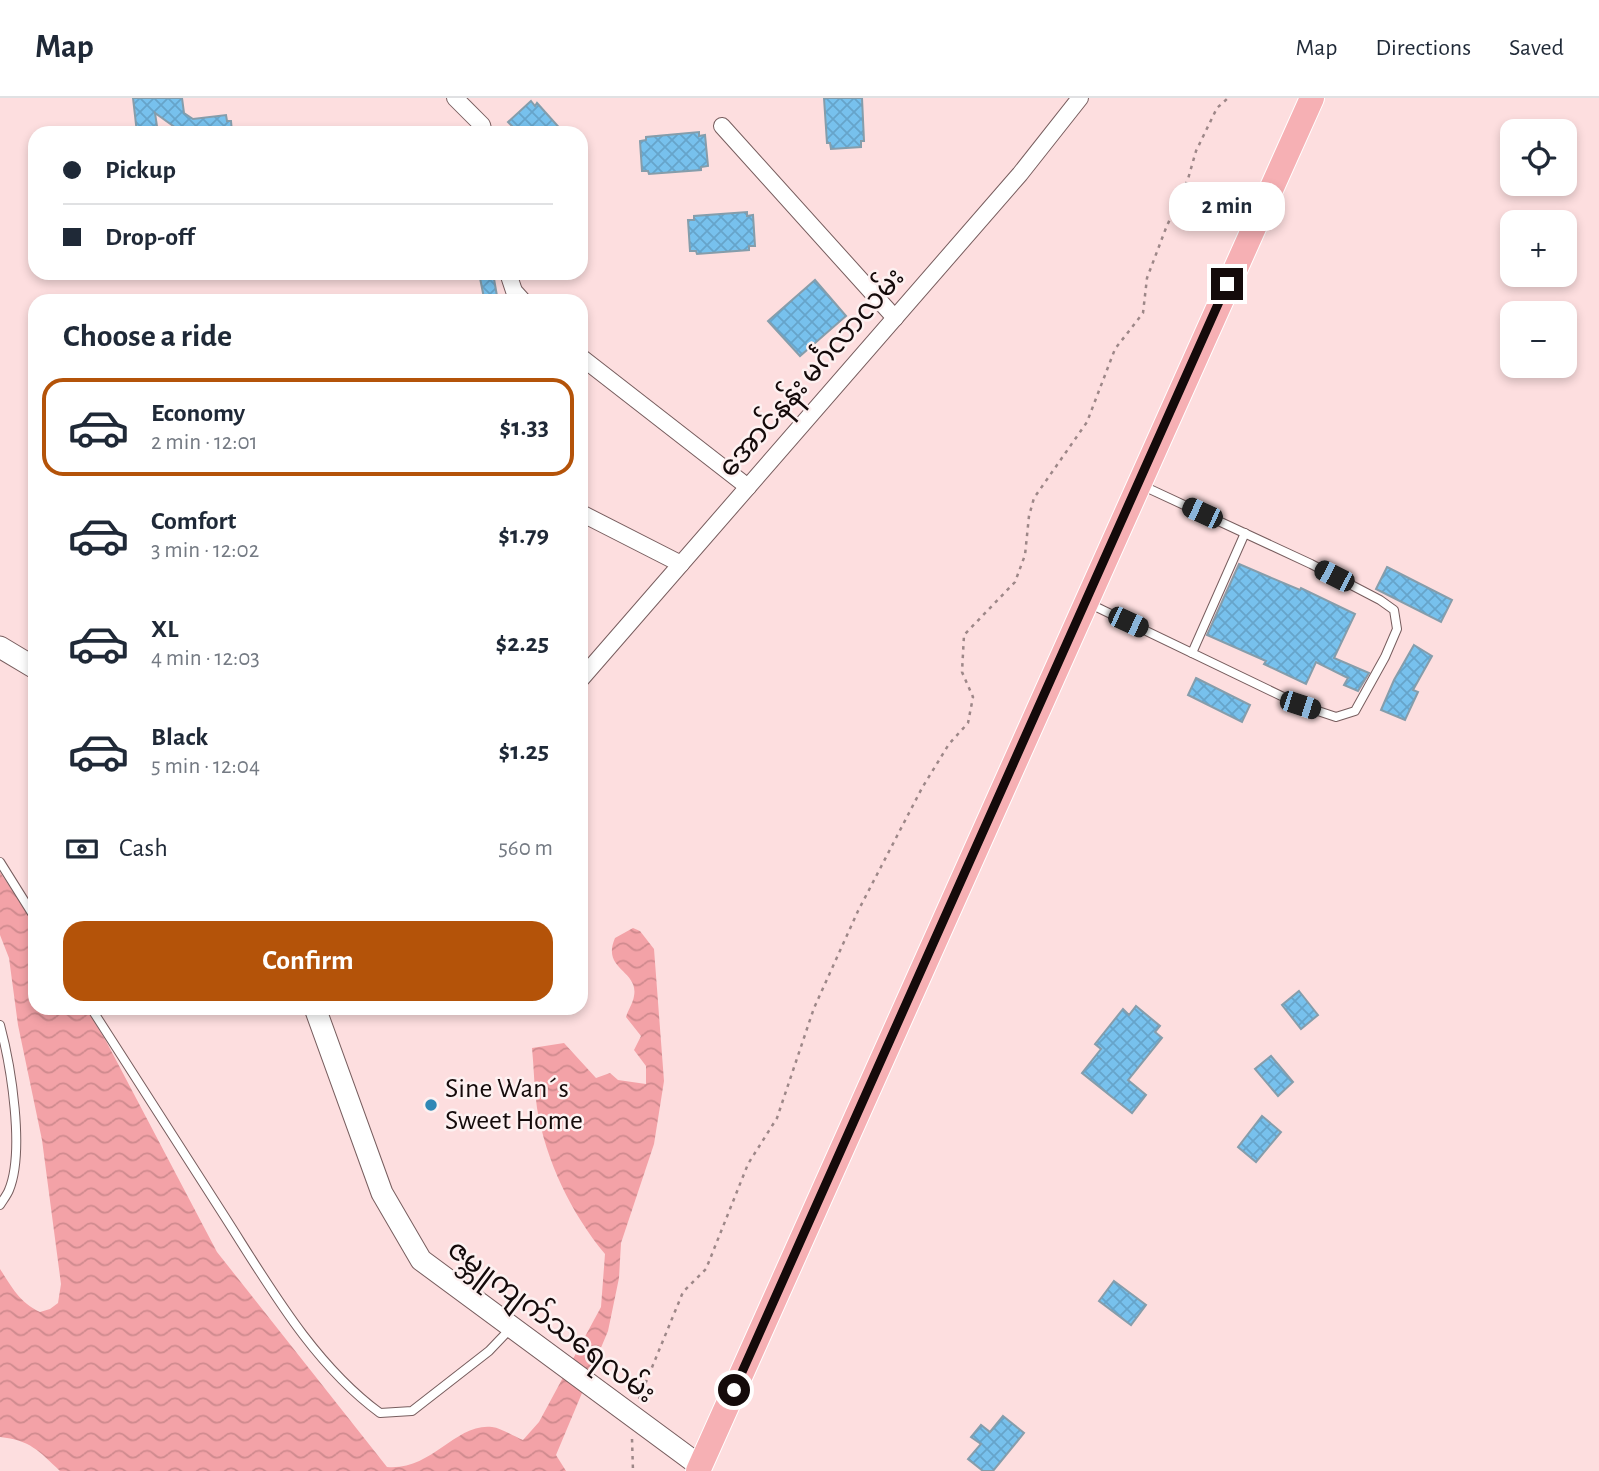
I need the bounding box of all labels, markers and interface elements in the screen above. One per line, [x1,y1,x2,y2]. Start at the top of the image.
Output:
text: Map [35,31,94,64]
text: Map [1295,36,1337,60]
text: Directions [1375,36,1471,60]
text: Saved [1509,36,1564,60]
map controls [1500,119,1577,378]
button: locate [1500,119,1577,196]
text: Pickup [105,157,176,183]
callout: 2 min [1169,183,1285,232]
text: 2 min [1201,195,1253,218]
button: + [1500,210,1577,287]
text: Drop-off [105,224,194,250]
street label: အောင်နန်း မင်္ဂလာလမ်း [710,259,915,487]
route end [1211,268,1243,300]
button: − [1500,301,1577,378]
text: Choose a ride [63,320,232,352]
icon: car [67,396,130,459]
text: Economy [151,400,245,426]
text: $1.33 [500,414,549,440]
text: 2 min · 12:01 [151,431,258,454]
car [1179,495,1226,531]
icon: car [67,504,130,567]
text: Comfort [151,508,236,534]
text: $1.79 [498,522,549,548]
text: 3 min · 12:02 [151,539,259,562]
car [1311,557,1358,595]
car [1105,604,1152,640]
icon: car [67,612,130,675]
text: XL [151,616,178,642]
text: $2.25 [496,630,549,656]
text: 4 min · 12:03 [151,647,260,670]
car [1277,689,1324,721]
icon: car [67,720,130,783]
text: Black [151,724,208,750]
text: $1.25 [499,738,549,764]
text: 5 min · 12:04 [151,755,260,778]
icon: cash [63,830,101,868]
text: Cash [119,835,168,861]
text: 560 m [498,837,553,860]
button: Confirm [63,921,553,1001]
place label: Sine Wan´s Sweet Home [445,1075,583,1135]
marker: Sine Wan´s Sweet Home [423,1097,439,1113]
street label: ဇမ္ဘူကျက်သရေလမ်း [438,1230,663,1414]
route start [718,1374,750,1406]

